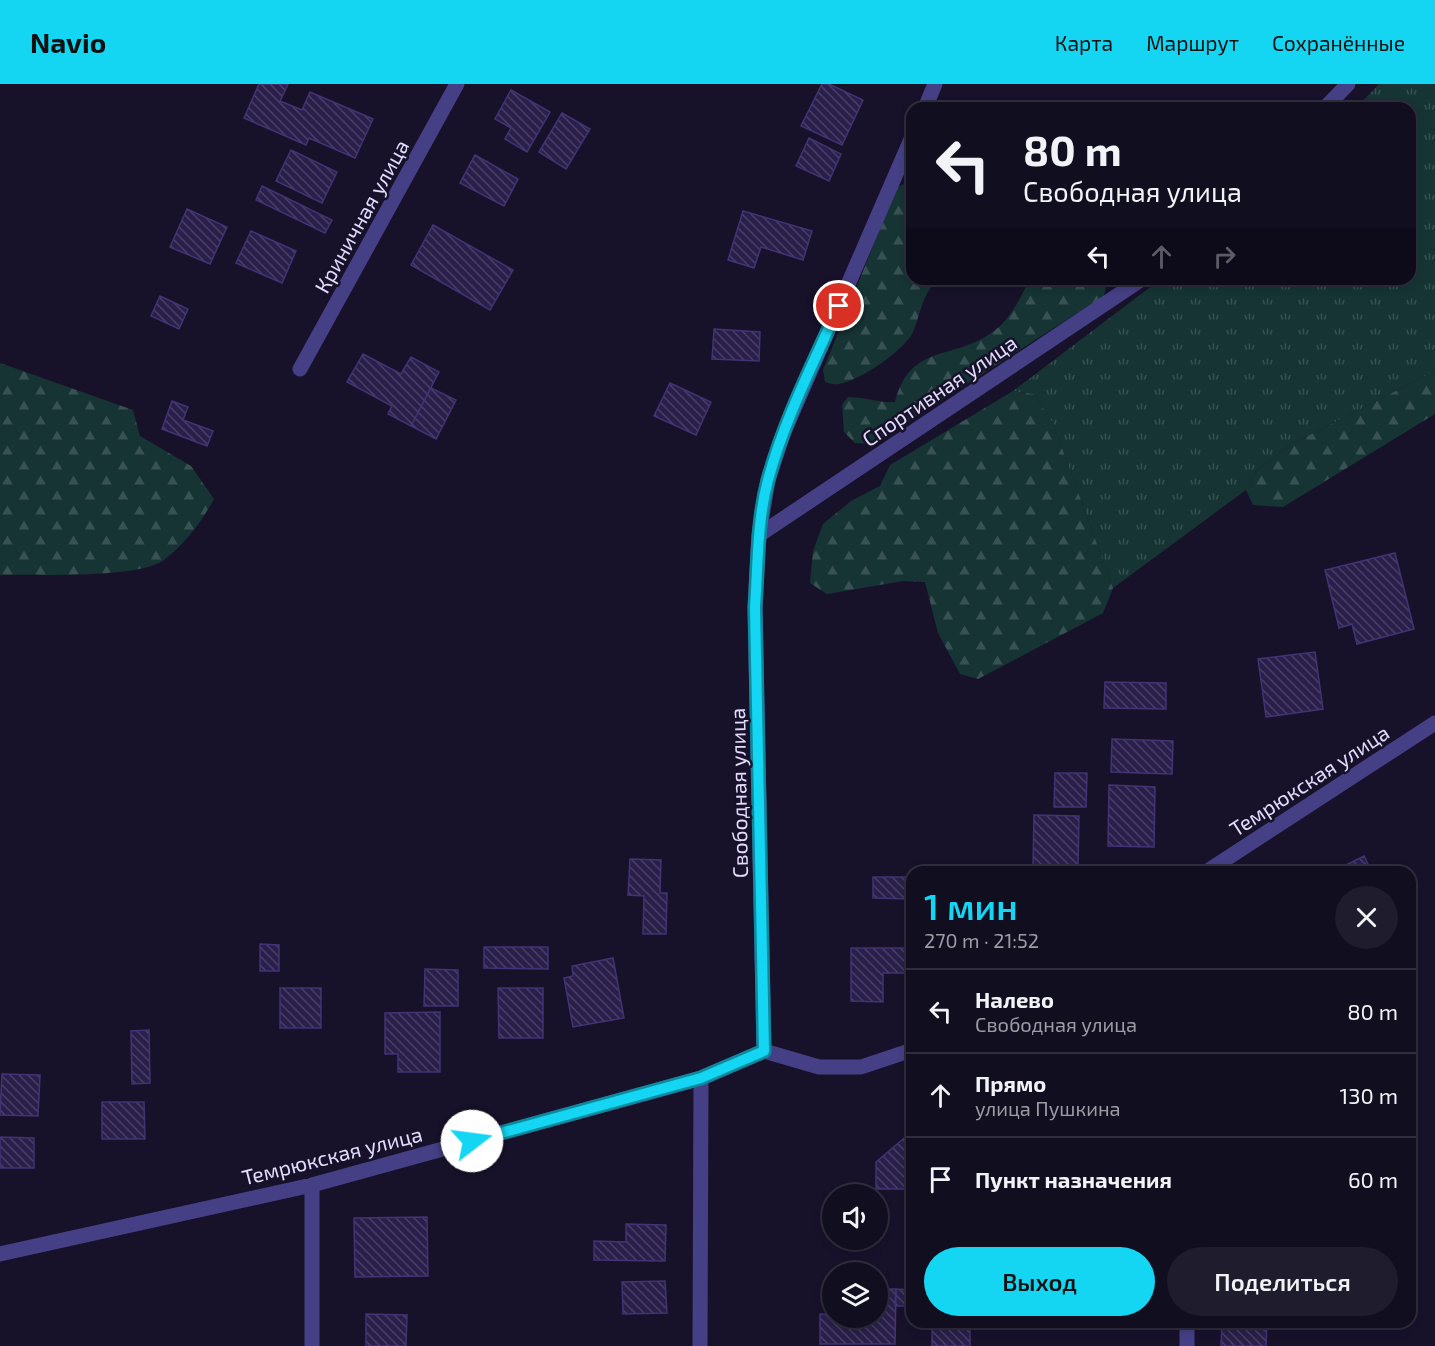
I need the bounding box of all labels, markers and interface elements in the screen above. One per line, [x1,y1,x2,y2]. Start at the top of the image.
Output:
text: Navio [30,25,106,59]
text: Карта [1055,30,1113,55]
text: Маршрут [1146,30,1239,55]
text: Сохранённые [1272,30,1405,55]
text: 80 m [1023,124,1122,174]
icon: left [924,126,1002,204]
street label: Криничная улица [309,135,414,298]
text: Свободная улица [1023,175,1242,207]
icon: left [1082,240,1115,273]
icon: ahead [1145,240,1178,273]
icon: right [1208,240,1241,273]
pin [813,280,864,331]
icon: arrive [822,289,855,322]
street label: Спортивная улица [857,329,1022,452]
street label: Свободная улица [724,708,753,878]
street label: Темрюкская улица [1225,719,1394,842]
text: 1 мин [924,884,1018,927]
button: close [1335,886,1398,949]
text: 270 m · 21:52 [924,928,1039,952]
text: Налево [975,986,1054,1012]
icon: left [924,995,957,1028]
text: 80 m [1347,998,1398,1024]
text: Свободная улица [975,1012,1137,1036]
text: Прямо [975,1070,1046,1096]
icon: ahead [924,1079,957,1112]
text: 130 m [1340,1082,1398,1108]
text: улица Пушкина [975,1096,1121,1120]
position arrow [440,1109,504,1173]
street label: Темрюкская улица [239,1120,425,1190]
icon: arrive [924,1163,957,1196]
text: Пункт назначения [975,1166,1172,1192]
text: 60 m [1348,1166,1398,1192]
map controls [822,1184,888,1328]
button: sound [822,1184,888,1250]
button: Выход [924,1247,1155,1316]
button: Поделиться [1167,1247,1398,1316]
button: layers [822,1262,888,1328]

